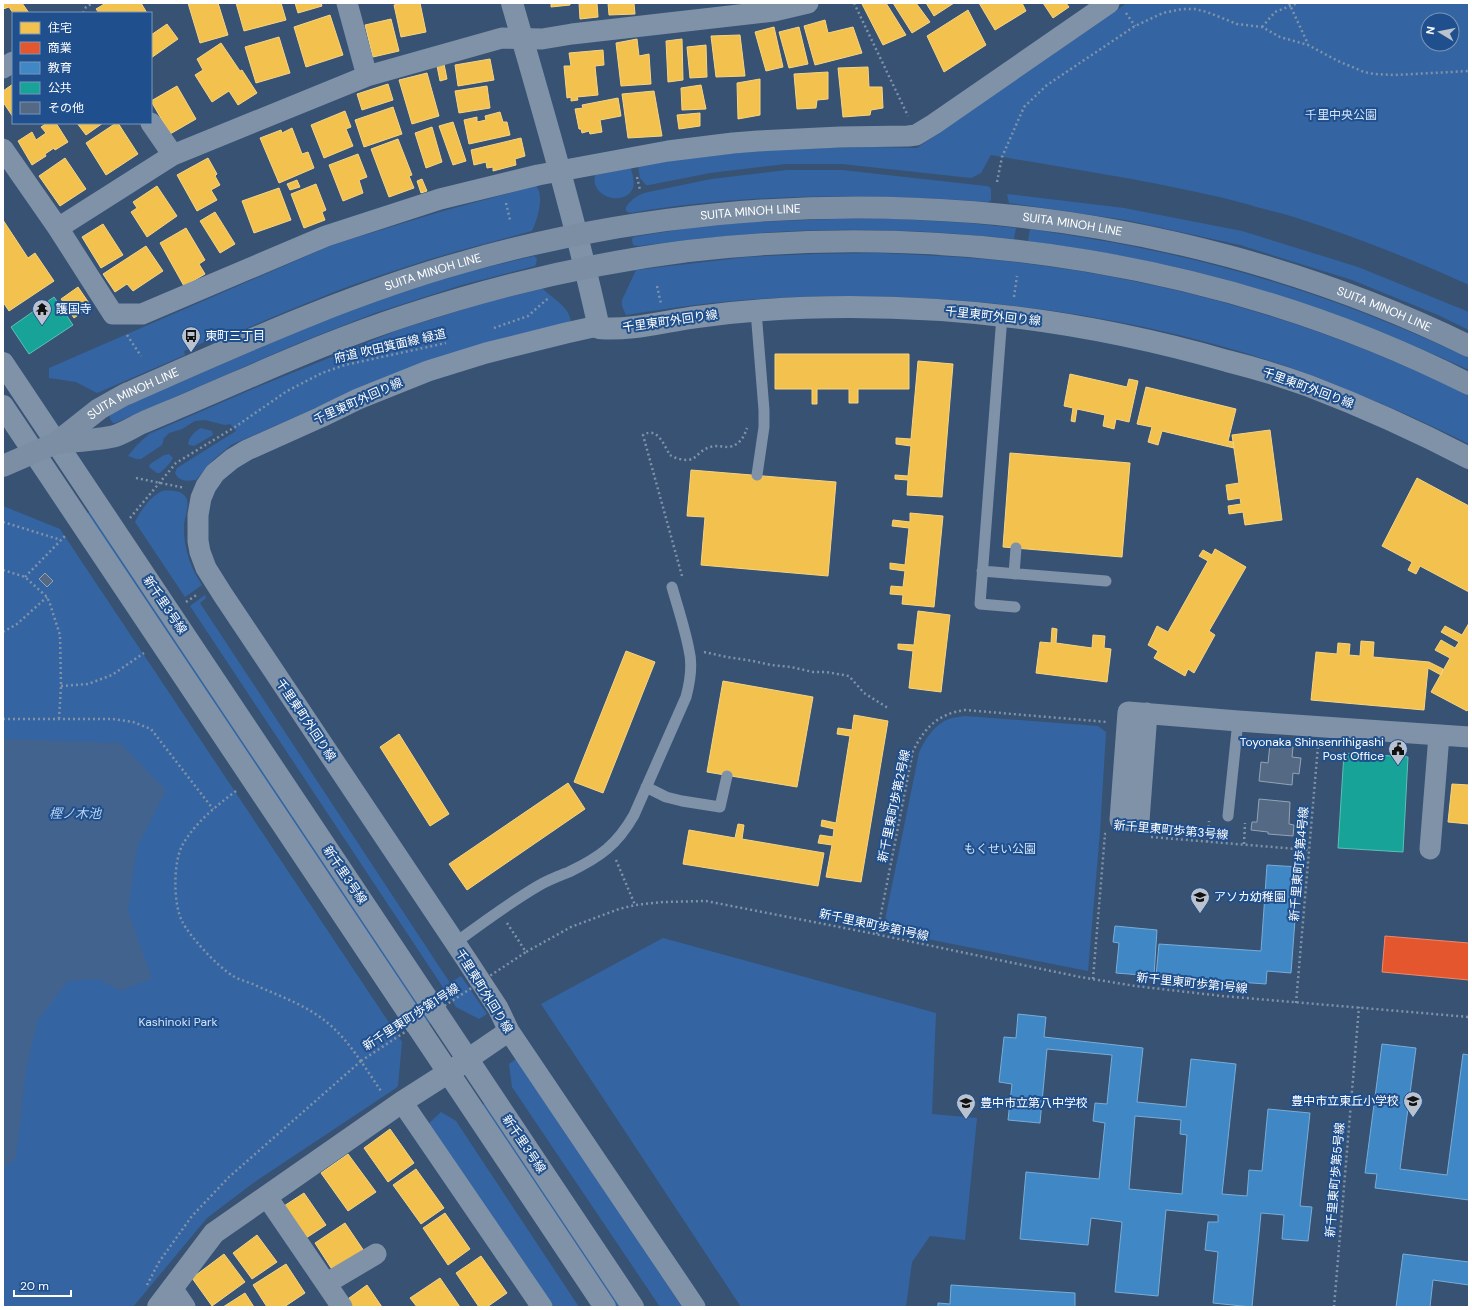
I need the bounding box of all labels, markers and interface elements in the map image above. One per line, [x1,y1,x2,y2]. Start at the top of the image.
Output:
legend [12,12,152,124]
north arrow [1420,12,1460,52]
text: 住宅 [48,20,72,36]
text: N [1423,25,1438,35]
text: 商業 [48,40,72,56]
text: 教育 [48,60,72,76]
text: 公共 [48,80,72,96]
text: その他 [48,100,84,116]
park label: 千里中央公園 [1305,107,1377,123]
street label: SUITA MINOH LINE [699,200,801,224]
street label: SUITA MINOH LINE [1022,209,1124,240]
street label: SUITA MINOH LINE [382,249,483,295]
street label: SUITA MINOH LINE [1335,283,1434,335]
temple icon: 護国寺 [31,298,53,326]
place label: 護国寺 [56,301,92,317]
street label: 千里東町外回り線 [944,303,1042,329]
street label: 千里東町外回り線 [621,306,719,336]
bus stop icon: 東町三丁目 [180,325,202,353]
street label: 府道 吹田箕面線 緑道 [332,325,448,367]
place label: 東町三丁目 [205,328,265,344]
street label: SUITA MINOH LINE [84,364,182,423]
street label: 千里東町外回り線 [1260,364,1356,412]
street label: 千里東町外回り線 [311,374,405,428]
street label: 新千里3号線 [140,573,190,637]
street label: 千里東町外回り線 [273,676,339,764]
place label: Toyonaka Shinsenrihigashi Post Office [1240,734,1384,764]
public building icon: Toyonaka Shinsenrihigashi Post Office [1387,738,1409,766]
street label: 新千里東町歩第2号線 [874,748,914,864]
water label: 樫ノ木池 [49,805,103,822]
street label: 新千里東町歩第4号線 [1286,806,1312,922]
street label: 新千里東町歩第3号線 [1113,817,1229,843]
park label: もくせい公園 [964,841,1036,857]
street label: 新千里3号線 [320,843,370,907]
school or university icon: アソカ幼稚園 [1189,886,1211,914]
place label: アソカ幼稚園 [1214,889,1286,905]
street label: 新千里東町歩第1号線 [818,906,930,944]
street label: 千里東町外回り線 [452,946,516,1036]
street label: 新千里東町歩第1号線 [1136,969,1248,997]
street label: 新千里東町歩第1号線 [360,980,462,1054]
park label: Kashinoki Park [139,1014,217,1030]
school or university icon: 豊中市立東丘小学校 [1402,1090,1424,1118]
school or university icon: 豊中市立第八中学校 [955,1092,977,1120]
place label: 豊中市立東丘小学校 [1291,1093,1399,1109]
place label: 豊中市立第八中学校 [980,1095,1088,1111]
street label: 新千里3号線 [499,1112,549,1176]
street label: 新千里東町歩第5号線 [1322,1122,1348,1238]
scale bar [14,1272,71,1298]
text: 20 m [20,1278,49,1294]

